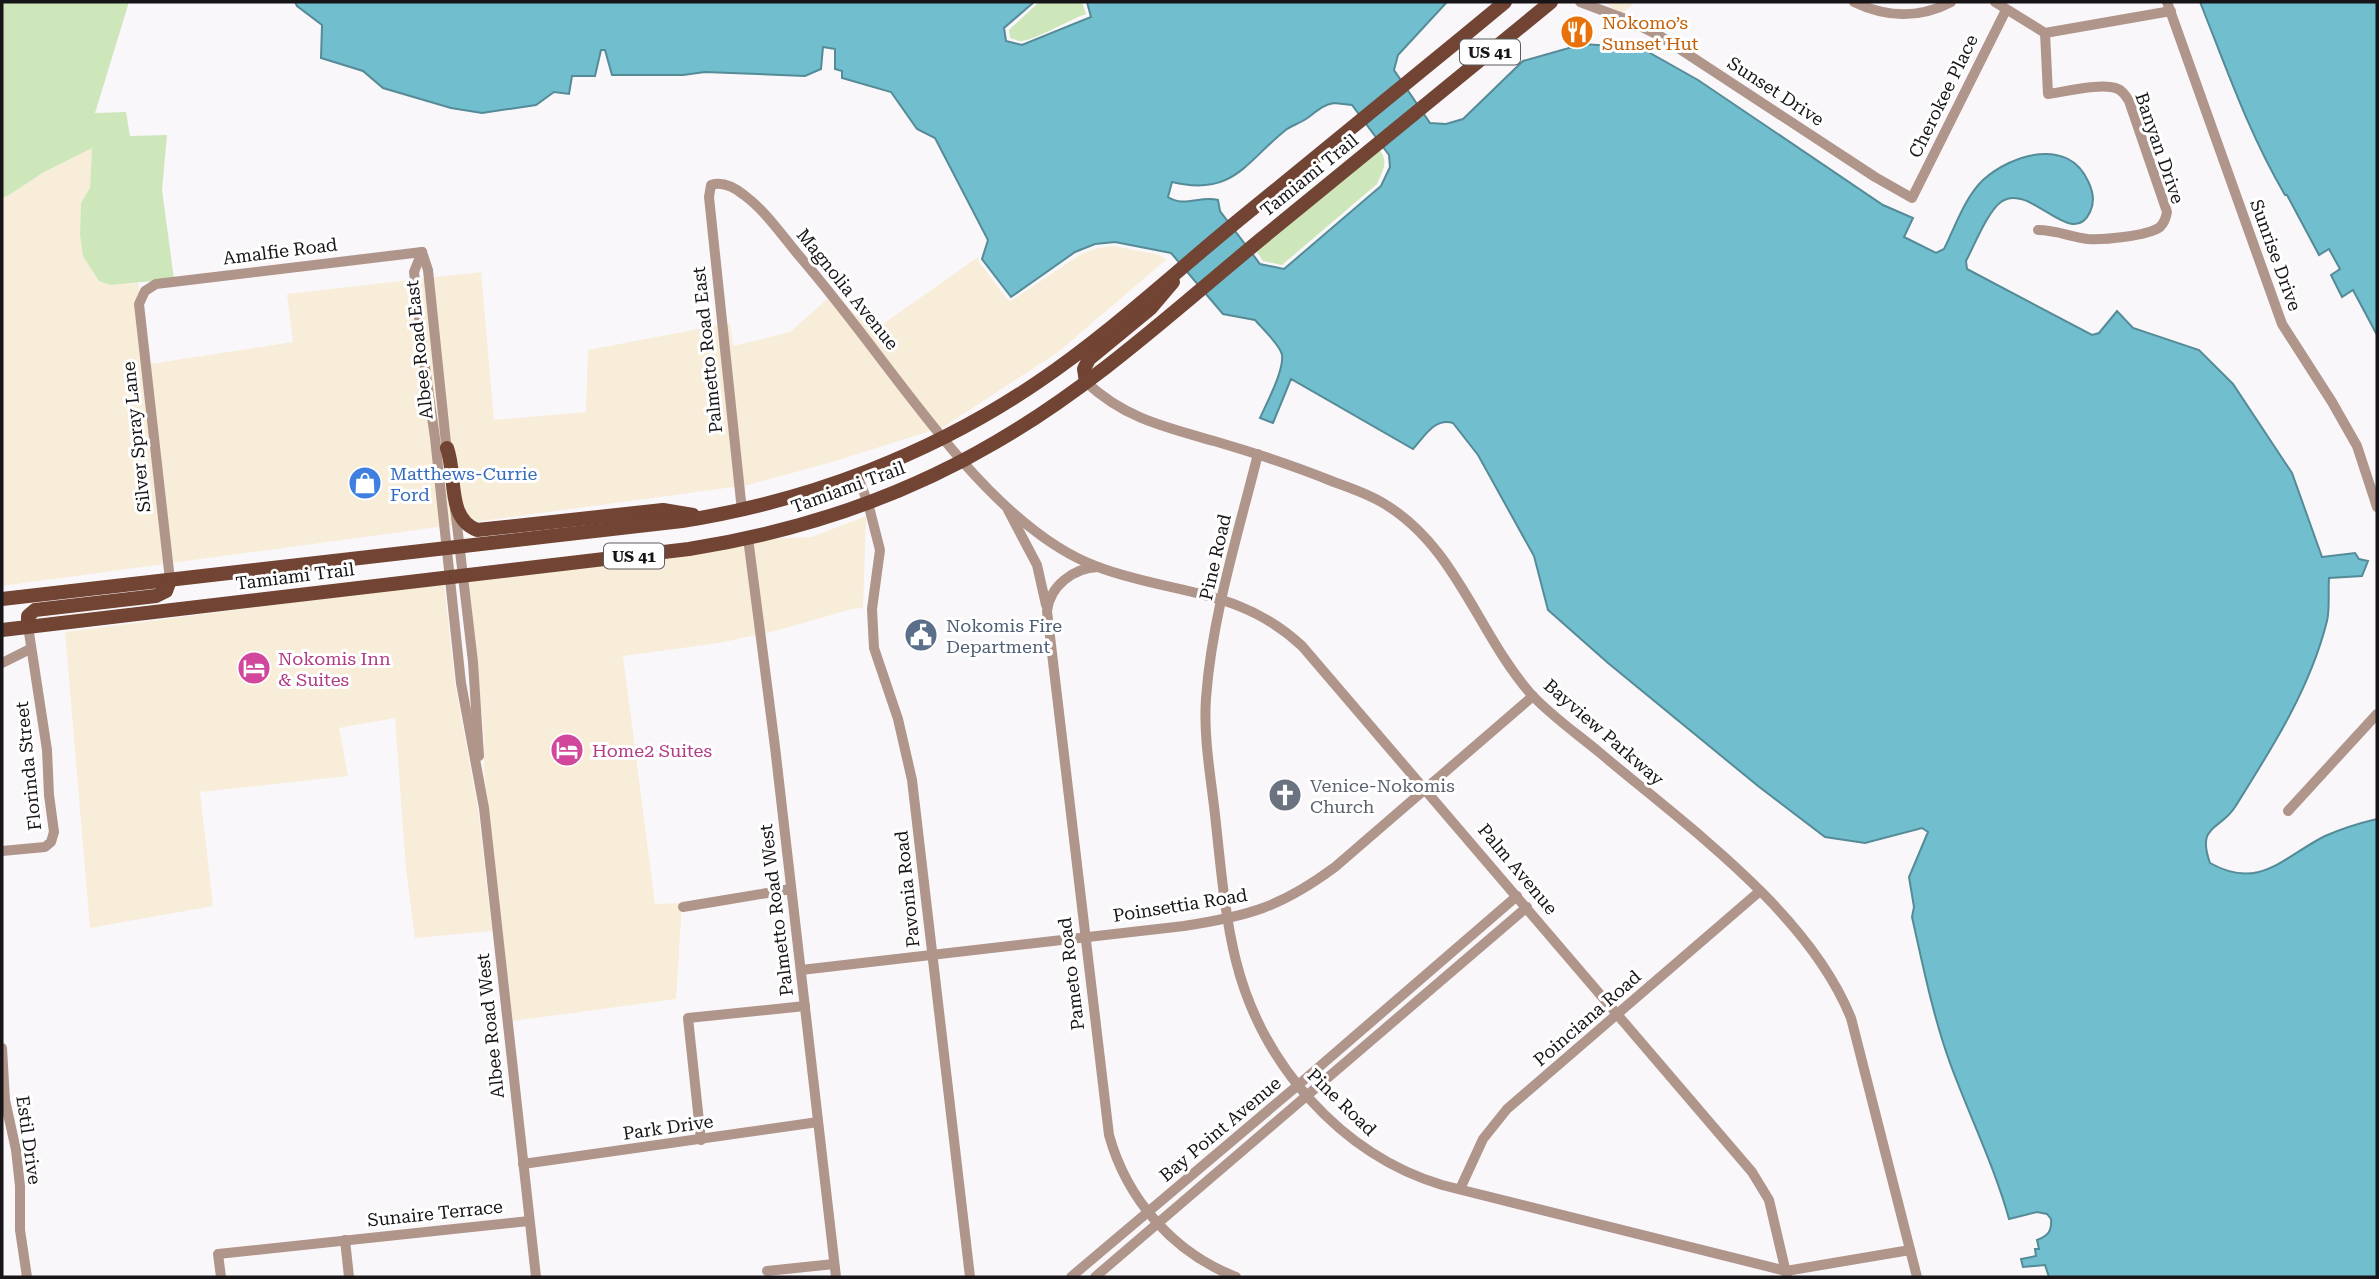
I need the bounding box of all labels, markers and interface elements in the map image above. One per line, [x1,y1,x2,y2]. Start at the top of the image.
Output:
place label: Nokomo’s Sunset Hut [1602,12,1699,54]
restaurant icon: Nokomo’s Sunset Hut [1558,13,1596,51]
street label: Cherokee Place [1904,31,1982,161]
road number: US 41 [1460,40,1520,64]
street label: Sunset Drive [1724,52,1828,130]
street label: Banyan Drive [2131,90,2189,207]
street label: Tamiami Trail [1256,129,1362,221]
street label: Sunrise Drive [2246,196,2306,314]
street label: Magnolia Avenue [793,224,903,354]
street label: Amalfie Road [222,234,339,268]
street label: Palmetto Road East [688,265,726,434]
street label: Albee Road East [401,279,437,421]
street label: Silver Spray Lane [118,360,154,514]
street label: Tamiami Trail [788,457,908,517]
place label: Matthews-Currie Ford [390,463,538,505]
shop icon: Matthews-Currie Ford [346,464,384,502]
street label: Pine Road [1195,511,1235,602]
road number: US 41 [604,544,664,568]
street label: Tamiami Trail [234,558,356,594]
place label: Nokomis Fire Department [946,615,1062,657]
public building icon: Nokomis Fire Department [902,616,940,654]
place label: Nokomis Inn & Suites [278,648,391,690]
hotel icon: Nokomis Inn & Suites [235,649,273,687]
street label: Bayview Parkway [1540,674,1668,790]
street label: Florinda Street [11,700,45,832]
hotel icon: Home2 Suites [548,731,586,769]
place label: Home2 Suites [592,740,712,761]
place label: Venice-Nokomis Church [1310,775,1455,817]
church icon: Venice-Nokomis Church [1266,776,1304,814]
street label: Palm Avenue [1474,819,1562,919]
street label: Palmetto Road West [755,822,797,997]
street label: Pavonia Road [890,829,924,948]
street label: Poinsettia Road [1111,884,1249,926]
street label: Pameto Road [1054,916,1088,1032]
street label: Albee Road West [472,952,508,1100]
street label: Poinciana Road [1529,965,1645,1070]
street label: Pine Road [1303,1064,1381,1140]
street label: Bay Point Avenue [1155,1072,1285,1186]
street label: Estil Drive [12,1094,46,1186]
street label: Park Drive [621,1110,715,1144]
street label: Sunaire Terrace [366,1195,504,1231]

